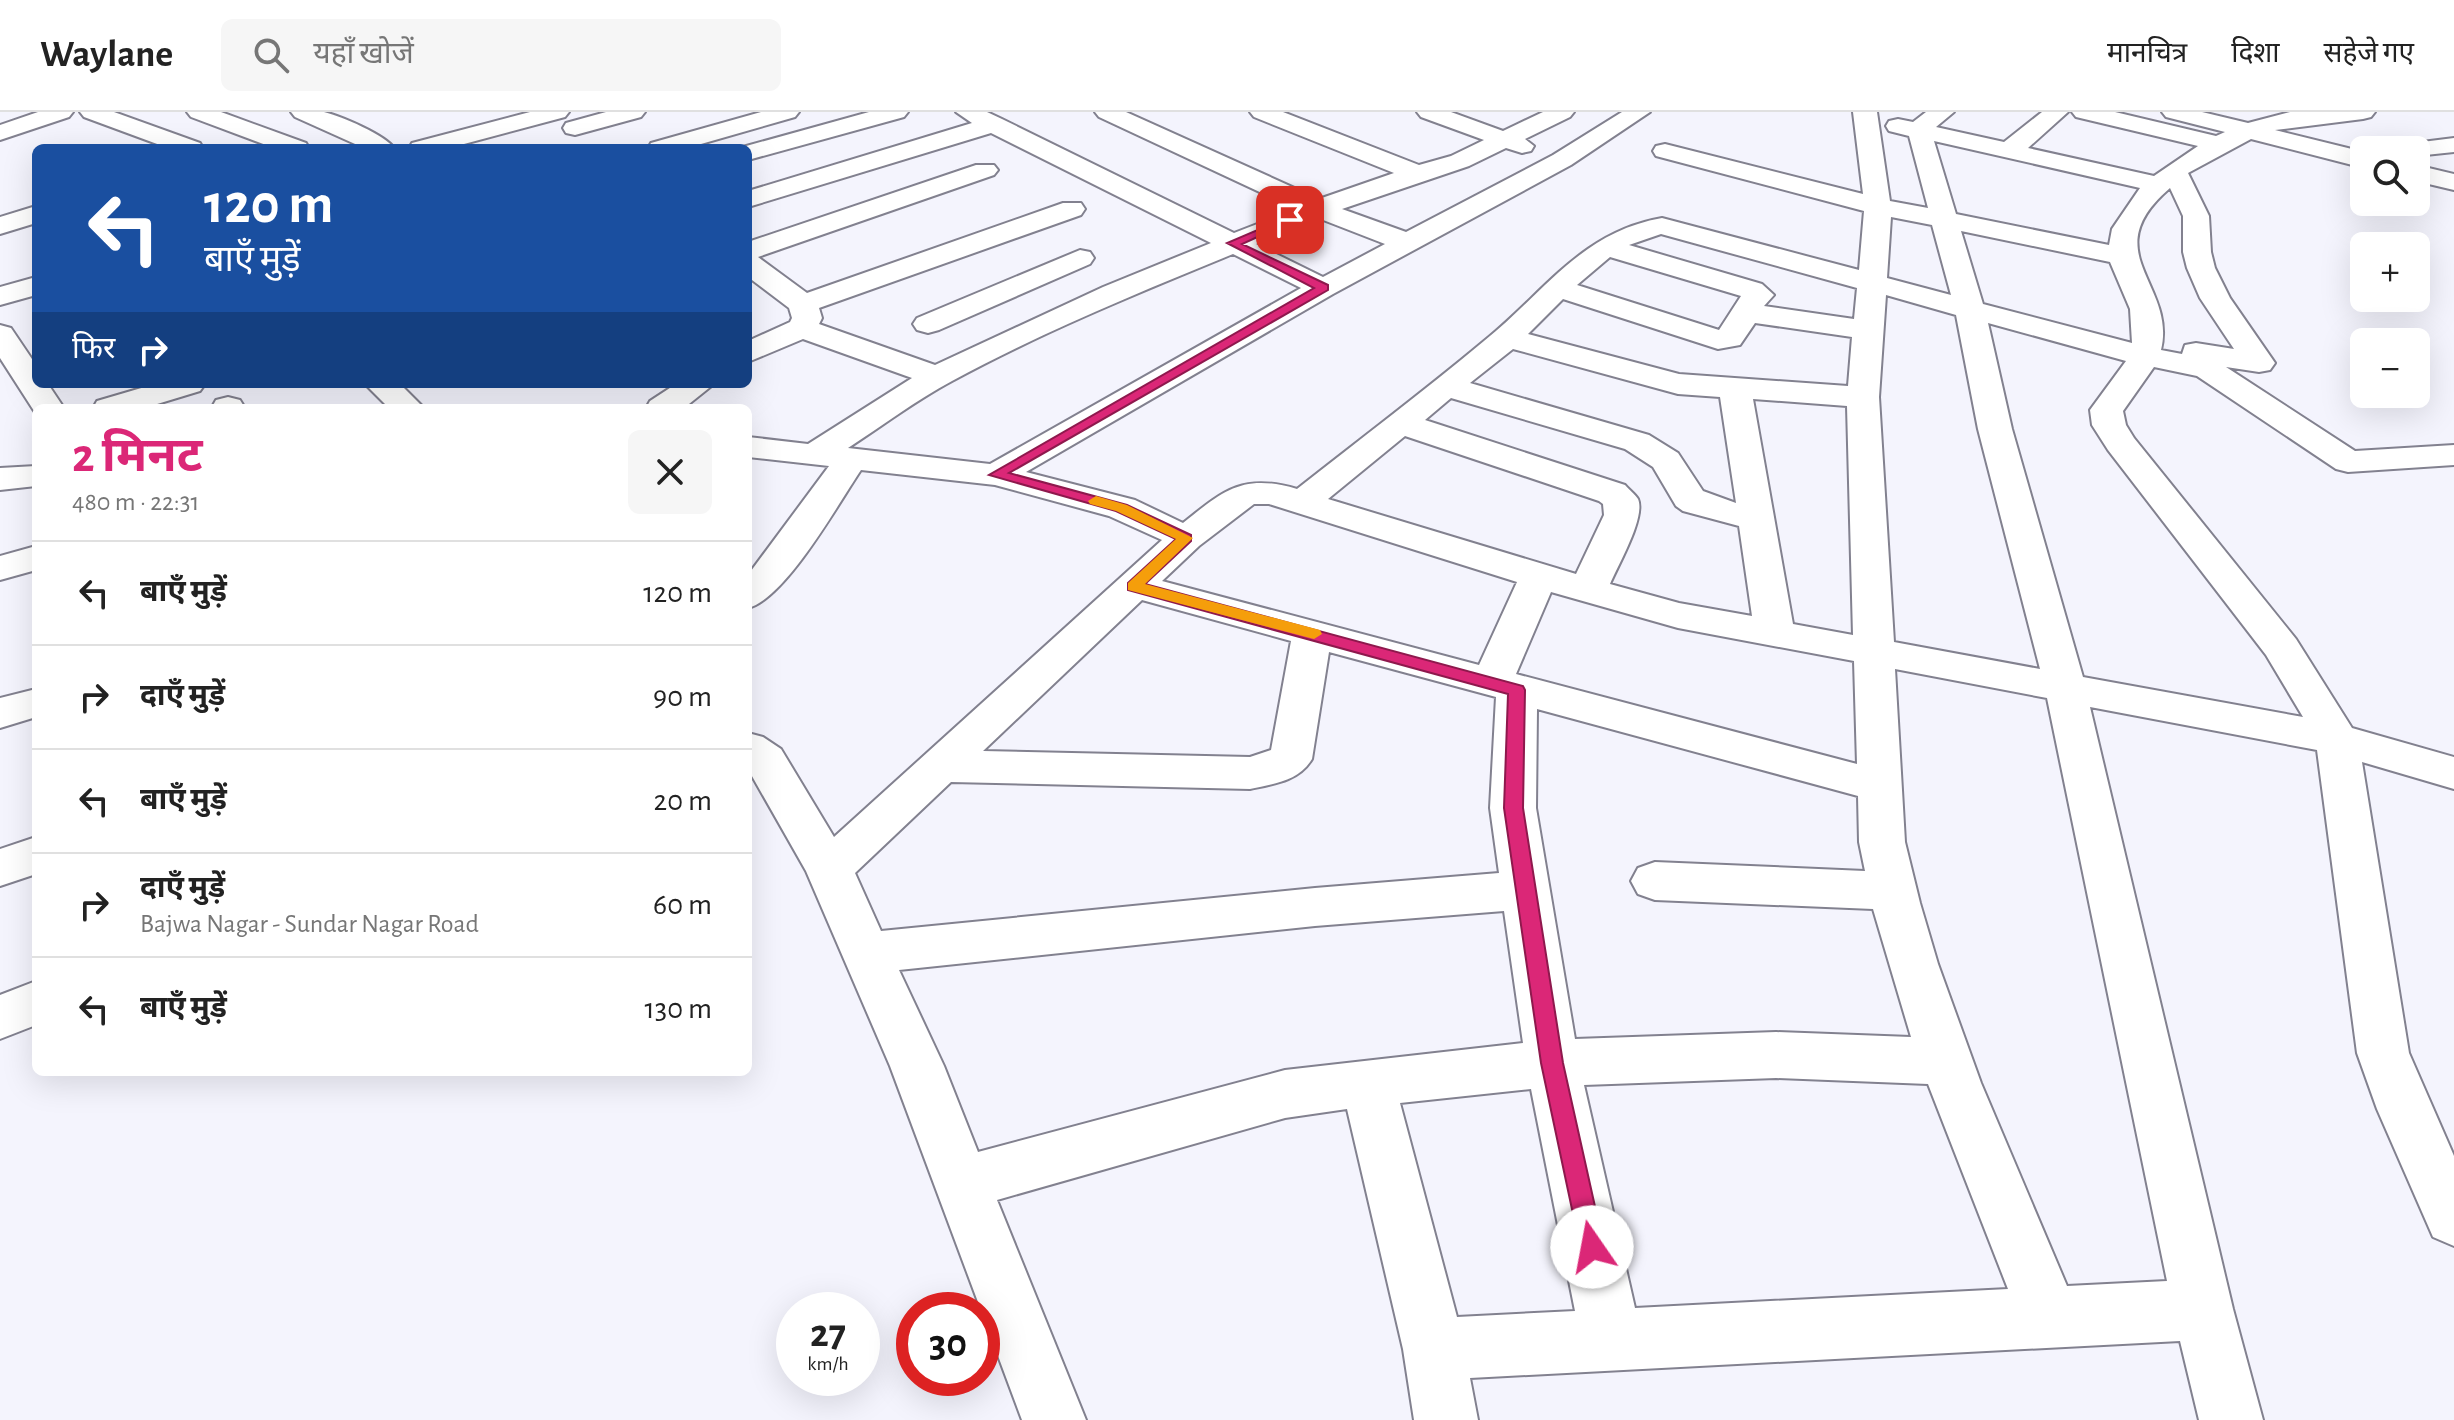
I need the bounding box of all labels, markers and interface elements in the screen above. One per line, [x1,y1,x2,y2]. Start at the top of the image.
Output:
search box [221,19,781,91]
icon: search [249,33,293,77]
text: Waylane [40,36,173,74]
text: यहाँ खोजें [313,39,414,69]
text: मानचित्र [2107,40,2187,68]
text: दिशा [2231,40,2280,68]
text: सहेजे गए [2324,40,2414,68]
map controls [2350,136,2430,408]
button: search [2350,136,2430,216]
icon: left [72,176,176,280]
text: 120 m [204,177,333,233]
pin [1256,186,1324,254]
icon: arrive [1268,198,1312,242]
button: + [2350,232,2430,312]
text: बाएँ मुड़ें [204,242,301,278]
icon: right [131,328,175,372]
button: − [2350,328,2430,408]
text: फिर [72,334,115,364]
button: close [628,430,712,514]
text: 2 मिनट [72,433,203,481]
text: 480 m · 22:31 [72,489,199,515]
icon: left [72,571,116,615]
text: बाएँ मुड़ें [140,577,227,607]
text: 120 m [643,578,712,608]
icon: right [72,675,116,719]
text: दाएँ मुड़ें [140,681,225,711]
text: 90 m [653,682,712,712]
icon: left [72,779,116,823]
text: बाएँ मुड़ें [140,785,227,815]
text: 20 m [654,786,712,816]
text: दाएँ मुड़ें [140,873,225,903]
icon: right [72,883,116,927]
text: 60 m [653,890,712,920]
text: Bajwa Nagar - Sundar Nagar Road [140,911,479,937]
icon: left [72,987,116,1031]
text: बाएँ मुड़ें [140,993,227,1023]
text: 130 m [645,994,712,1024]
position arrow [1550,1205,1634,1289]
speed limit sign: 30 [896,1292,1000,1396]
text: 27 [810,1314,846,1354]
text: km/h [807,1354,849,1374]

